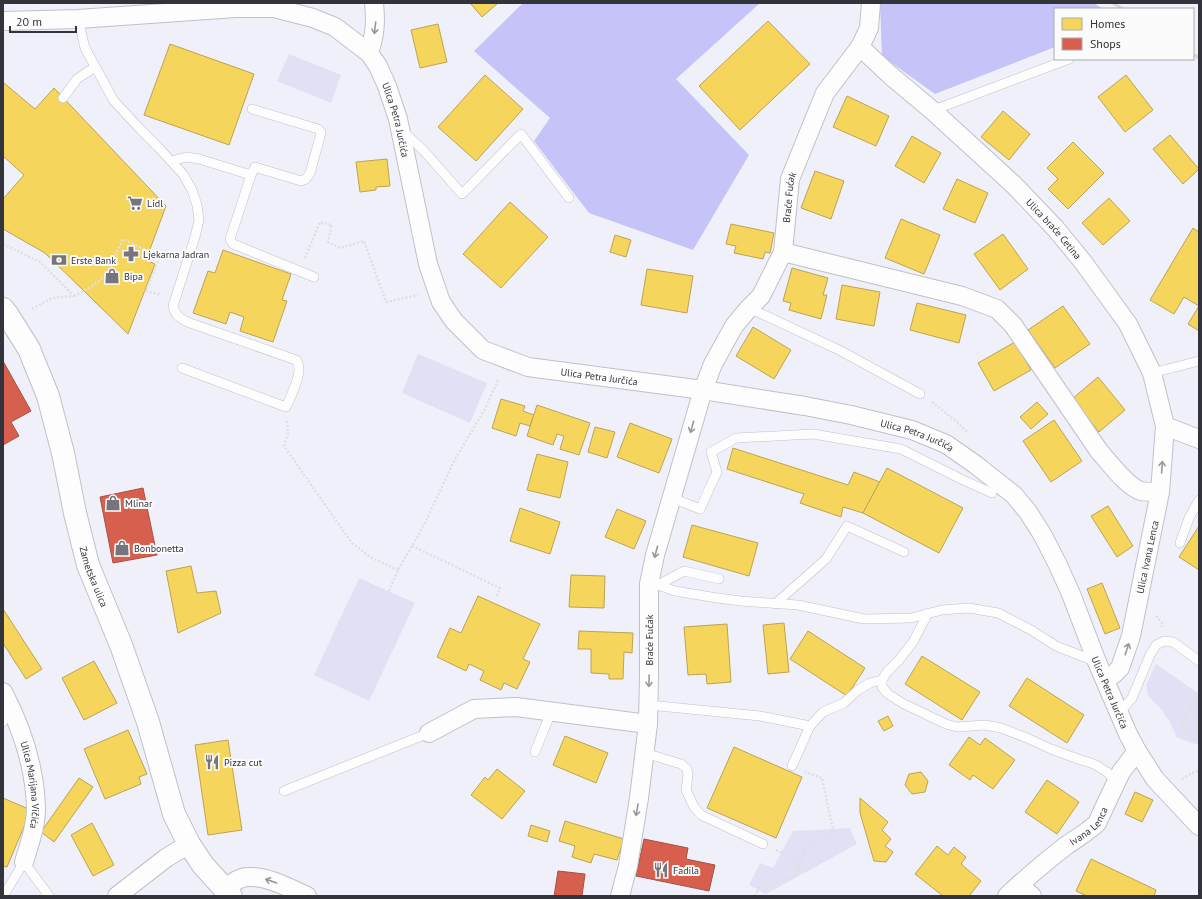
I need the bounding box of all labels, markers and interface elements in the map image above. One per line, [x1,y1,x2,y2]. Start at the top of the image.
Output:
scale bar [10,8,76,34]
legend [1054,8,1194,60]
text: 20 m [16,14,42,29]
text: Homes [1090,16,1125,31]
one-way arrow [371,21,379,34]
text: Shops [1090,36,1121,51]
street label: Ulica Petra Jurčića [379,80,412,159]
street label: Braće Fućak [780,170,799,223]
supermarket icon: Lidl [126,194,144,212]
street label: Ulica braće Cetina [1023,196,1084,262]
place label: Lidl [147,197,163,210]
pharmacy icon: Ljekarna Jadran [122,245,140,263]
place label: Ljekarna Jadran [143,248,209,261]
bank icon: Erste Bank [50,251,68,269]
place label: Erste Bank [71,254,116,267]
shop icon: Bipa [103,267,121,285]
place label: Bipa [124,270,143,283]
street label: Ulica Petra Jurčića [560,365,638,388]
street label: Ulica Petra Jurčića [879,416,956,455]
one-way arrow [688,420,695,433]
one-way arrow [1159,461,1166,474]
shop icon: Mlinar [104,494,122,512]
place label: Mlinar [125,497,153,510]
street label: Ulica Ivana Lenca [1133,519,1162,595]
shop icon: Bonbonetta [113,539,131,557]
place label: Bonbonetta [134,542,184,555]
street label: Zametska ulica [77,545,111,609]
one-way arrow [652,545,659,558]
street label: Braće Fučak [643,614,656,666]
one-way arrow [1124,642,1131,655]
street label: Ulica Petra Jurčića [1088,655,1131,731]
one-way arrow [645,674,653,687]
street label: Ulica Marijana Vičića [17,739,42,830]
restaurant icon: Pizza cut [203,753,221,771]
place label: Pizza cut [224,756,263,769]
one-way arrow [633,803,641,816]
street label: Ivana Lenca [1067,805,1111,849]
restaurant icon: Fadila [652,861,670,879]
place label: Fadila [673,864,699,877]
one-way arrow [264,877,277,884]

